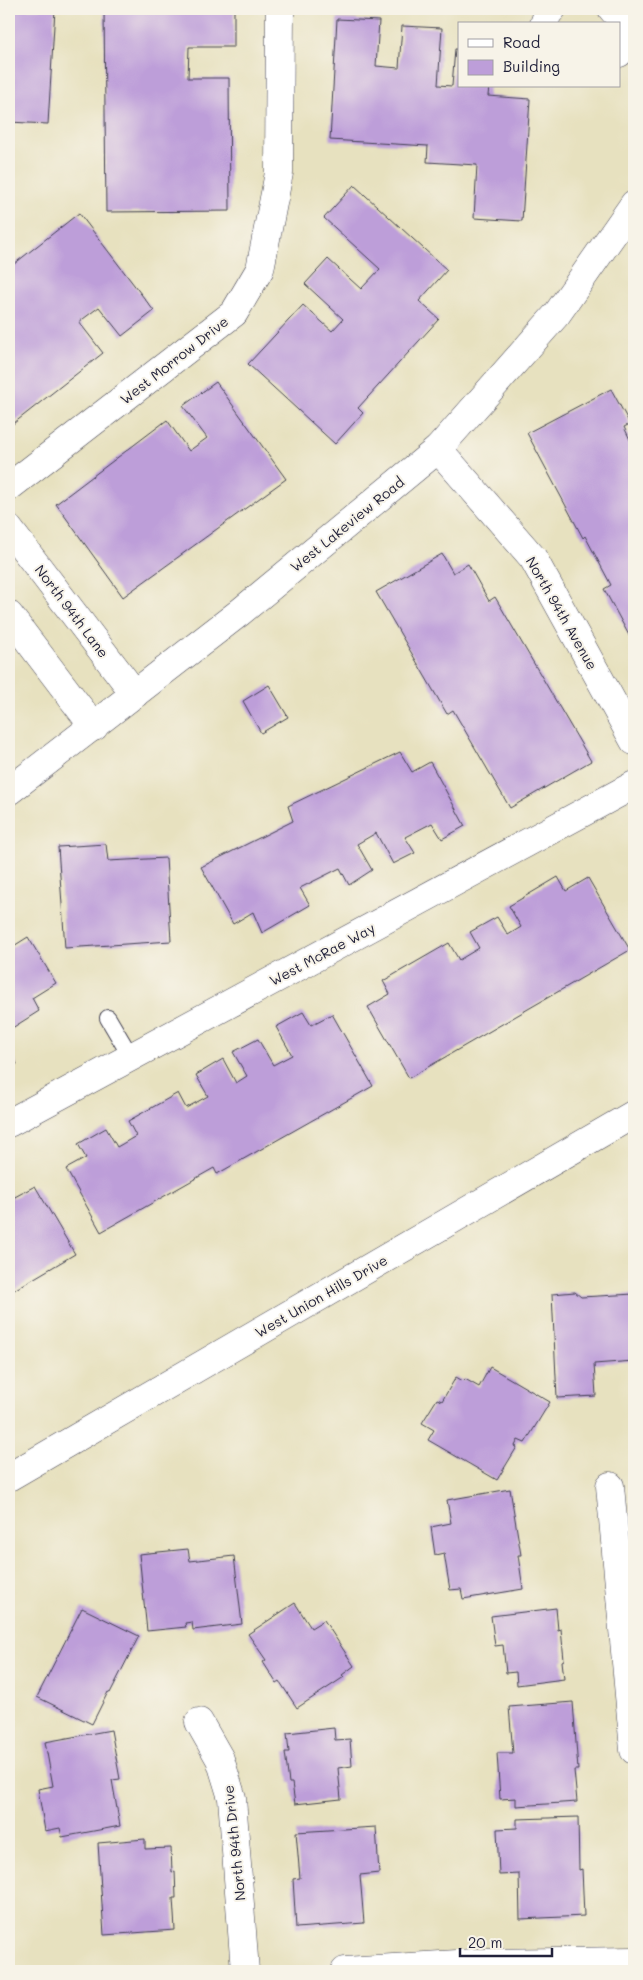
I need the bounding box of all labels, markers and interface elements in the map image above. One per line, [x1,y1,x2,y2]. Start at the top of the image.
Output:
legend [458,22,620,88]
text: Road [503,32,540,52]
text: Building [503,56,560,76]
street label: West Morrow Drive [116,312,232,408]
street label: West Lakeview Road [286,472,408,576]
street label: North 94th Avenue [522,553,602,673]
street label: North 94th Lane [31,561,113,661]
street label: West McRae Way [266,918,378,990]
street label: West Union Hills Drive [251,1250,391,1342]
street label: North 94th Drive [218,1784,250,1902]
scale bar [460,1925,553,1957]
text: 20 m [468,1932,502,1952]

